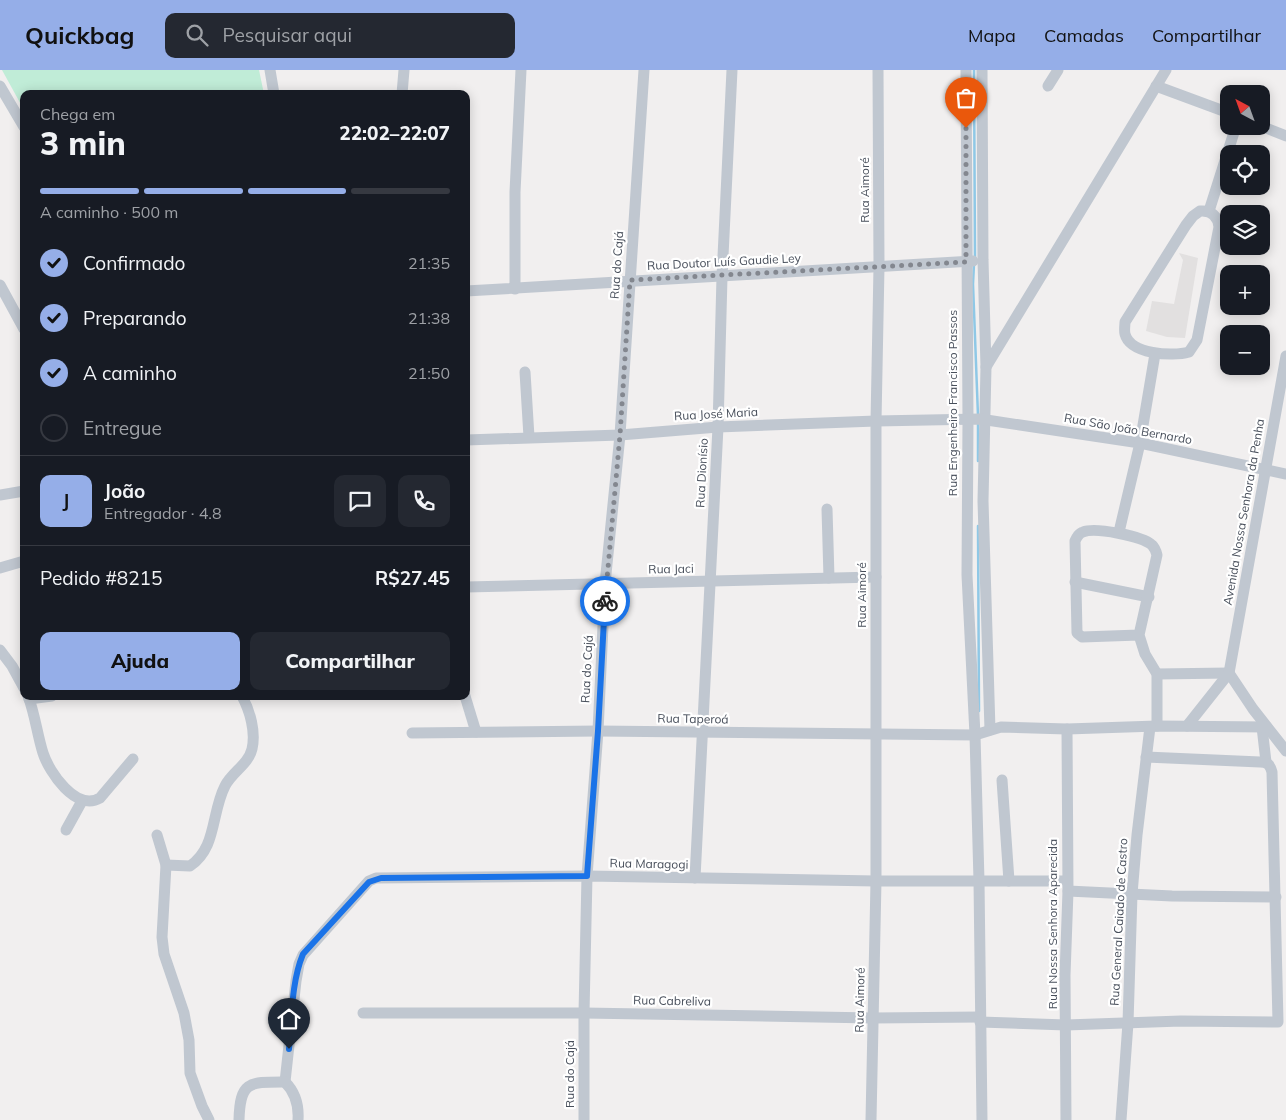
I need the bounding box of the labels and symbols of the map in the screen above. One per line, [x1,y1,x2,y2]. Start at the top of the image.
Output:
pin [945,77,987,128]
north arrow [1220,85,1270,135]
street label: Rua Aimoré [857,157,872,223]
street label: Rua do Cajá [607,231,626,299]
street label: Rua Doutor Luís Gaudie Ley [647,250,802,273]
street label: Rua Engenheiro Francisco Passos [945,310,960,496]
street label: Rua José Maria [674,404,758,423]
street label: Rua São João Bernardo [1063,410,1193,447]
street label: Avenida Nossa Senhora da Penha [1220,417,1267,606]
street label: Rua Dionísio [692,438,711,508]
street label: Rua Jaci [648,561,694,576]
street label: Rua Aimoré [854,562,869,628]
courier [580,576,630,626]
street label: Rua do Cajá [577,635,596,703]
street label: Rua Taperoá [657,710,729,727]
street label: Rua General Caiado de Castro [1107,838,1130,1006]
street label: Rua Nossa Senhora Aparecida [1045,839,1060,1009]
street label: Rua Maragogi [610,855,689,872]
street label: Rua Aimoré [851,967,868,1033]
street label: Rua Cabreliva [633,992,711,1009]
pin [268,998,310,1049]
street label: Rua do Cajá [562,1040,577,1108]

